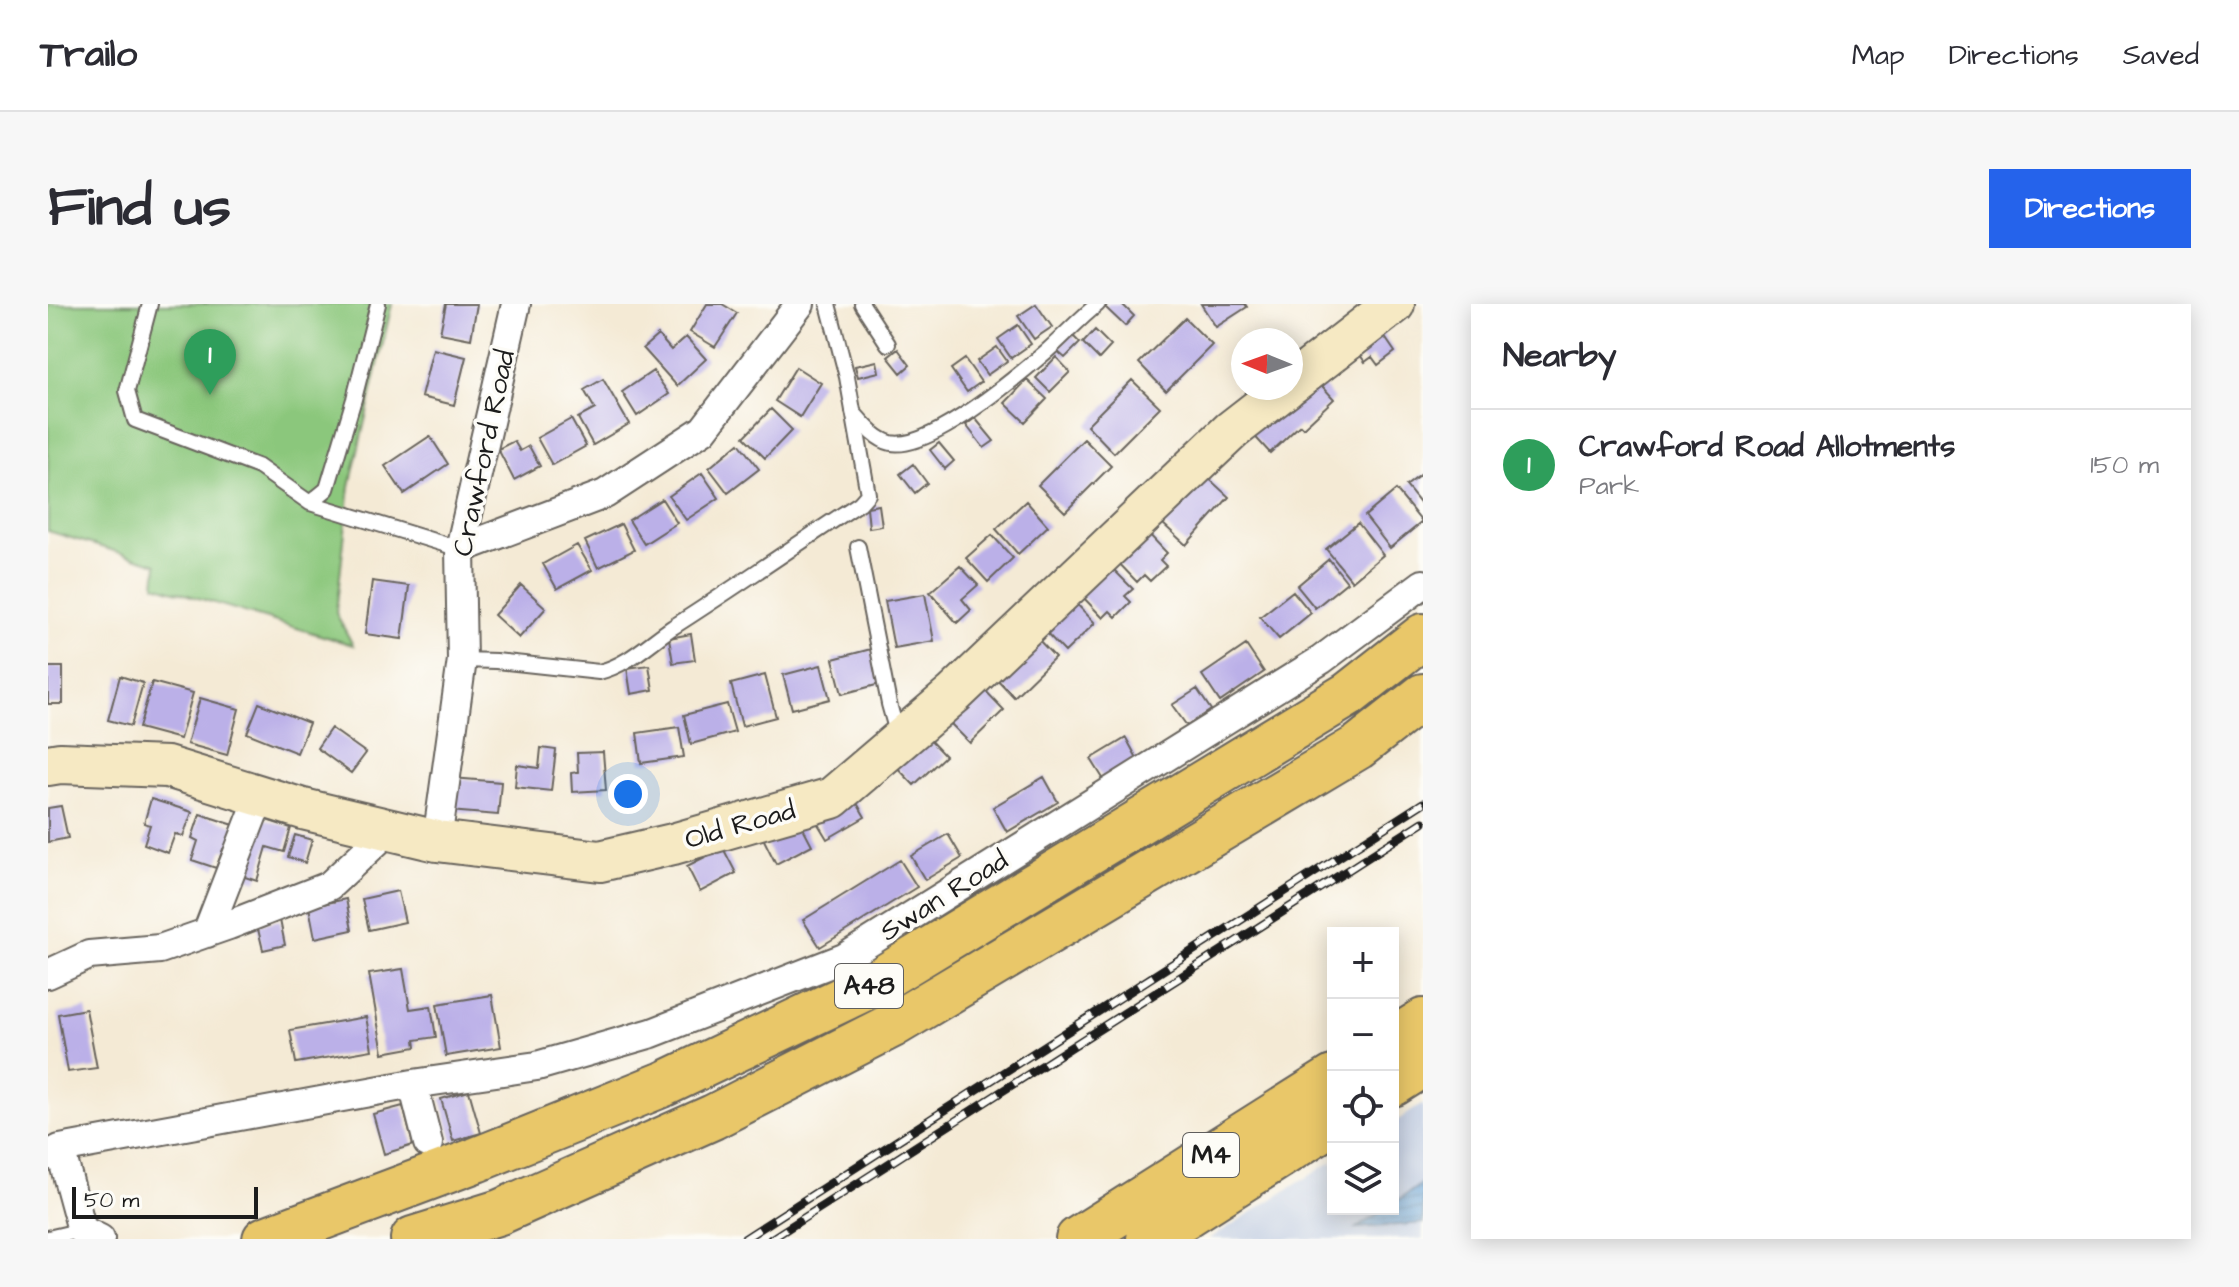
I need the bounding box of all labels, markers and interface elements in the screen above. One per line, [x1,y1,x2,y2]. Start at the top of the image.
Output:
text: Trailo [40,29,137,81]
text: Map [1852,36,1905,75]
text: Directions [1949,36,2079,75]
text: Saved [2123,36,2199,75]
text: Find us [48,169,231,247]
button: Directions [1989,169,2191,248]
north arrow [1231,328,1303,400]
pin: 1 [184,329,236,395]
text: Nearby [1503,332,1617,380]
street label: Crawford Road [443,346,525,560]
text: Crawford Road Allotments [1579,426,1955,468]
text: 1 [1527,447,1531,483]
text: 150 m [2090,447,2159,483]
text: Park [1579,468,1639,504]
your location [608,774,648,814]
street label: Old Road [680,791,800,859]
street label: Swan Road [872,841,1016,951]
map controls [1327,927,1399,1215]
button: + [1327,927,1399,999]
road number: A48 [835,964,903,1008]
button: − [1327,999,1399,1071]
button: locate [1327,1071,1399,1143]
road number: M4 [1183,1133,1239,1177]
button: layers [1327,1143,1399,1215]
scale bar [72,1183,258,1219]
text: 50 m [84,1185,139,1216]

